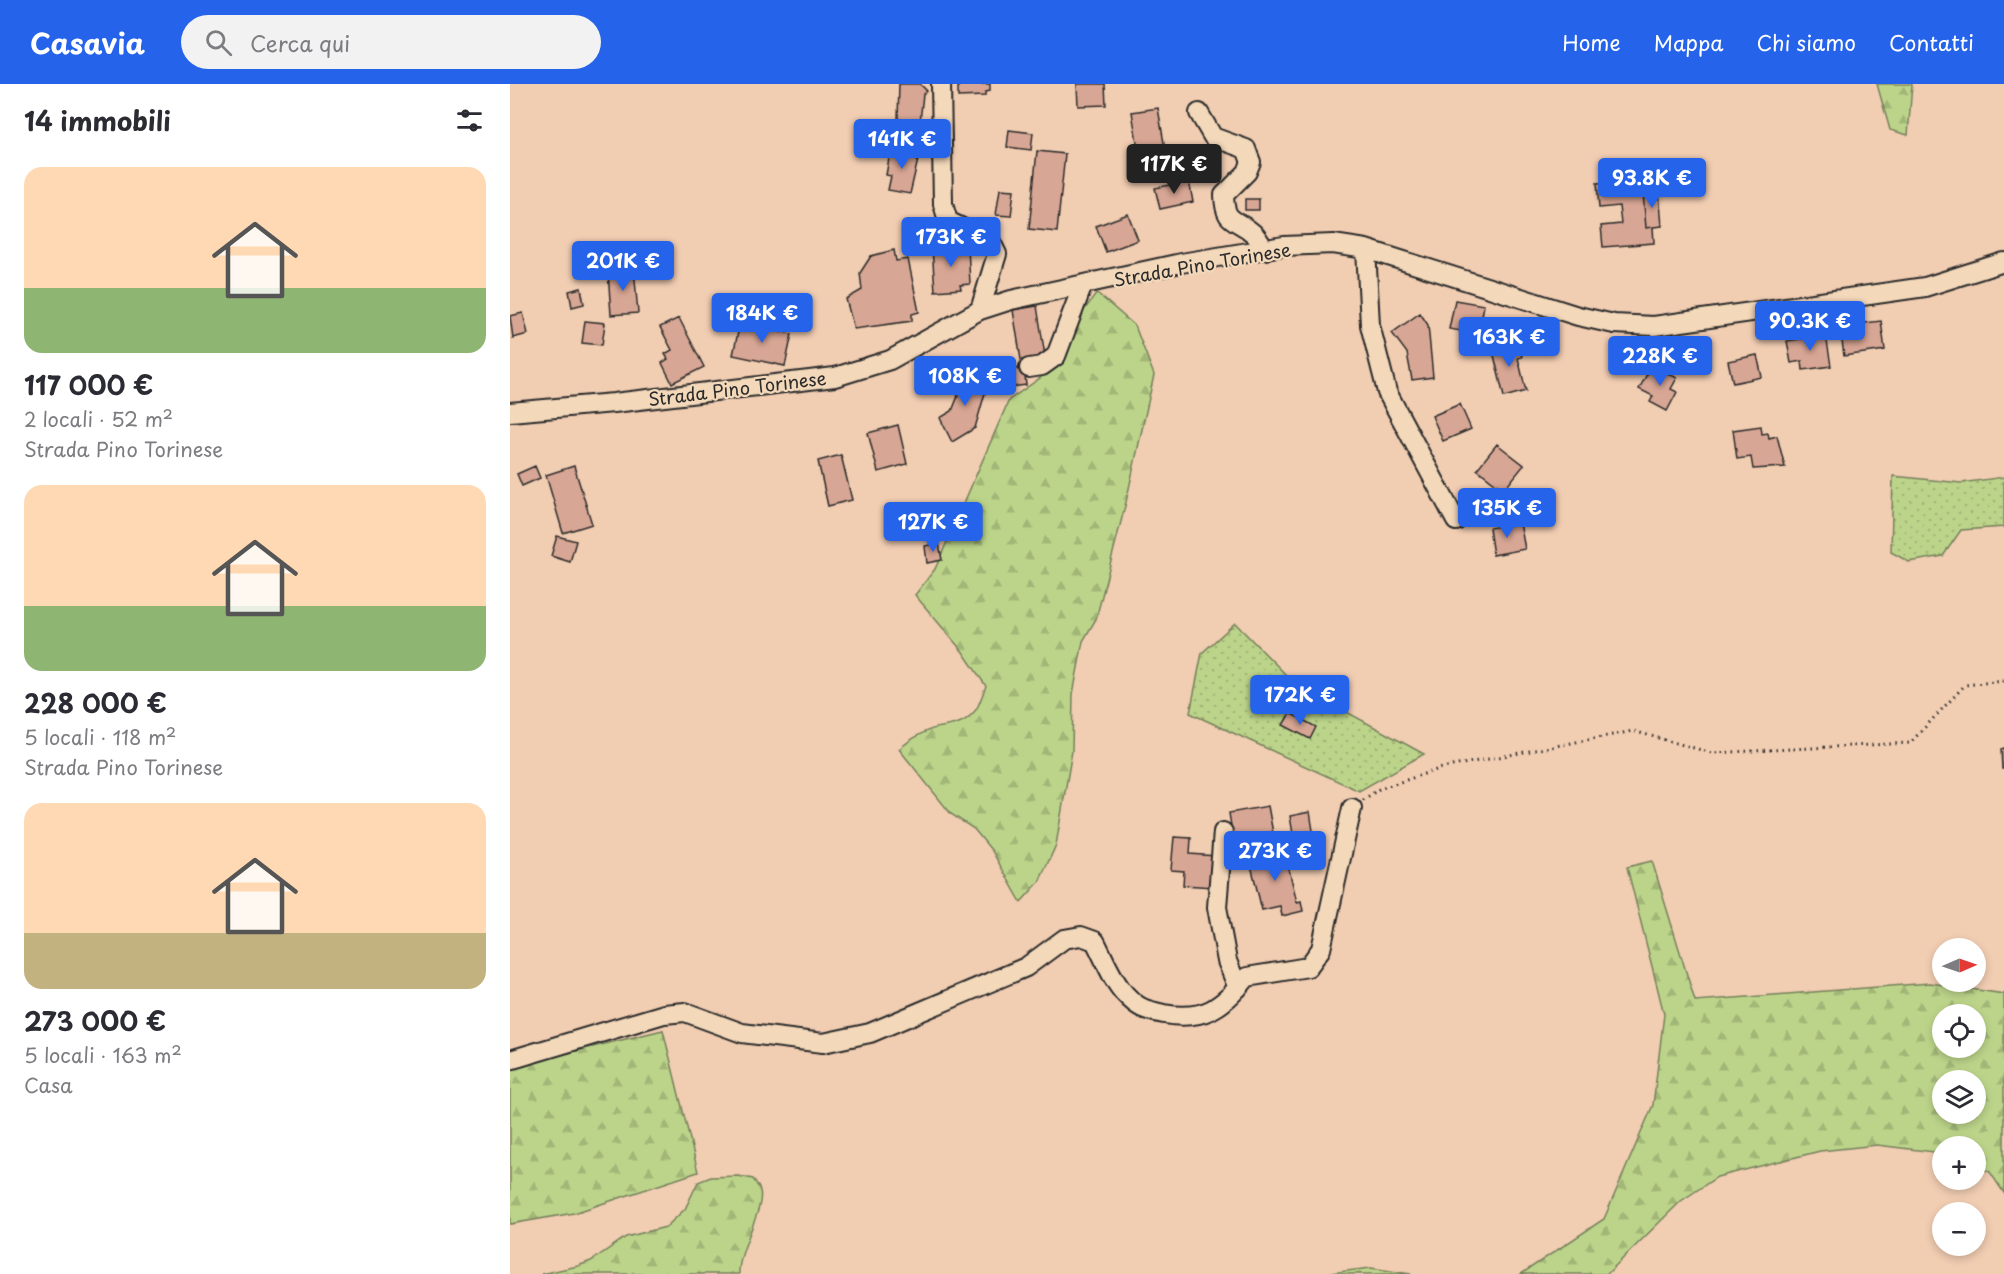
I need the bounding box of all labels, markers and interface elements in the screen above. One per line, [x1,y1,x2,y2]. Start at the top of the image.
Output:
search box [181,15,601,69]
text: Casavia [30,21,145,64]
icon: search [202,26,235,59]
text: Cerca qui [250,26,350,59]
text: Home [1562,26,1621,58]
text: Mappa [1654,26,1724,58]
text: Chi siamo [1757,26,1856,58]
text: Contatti [1889,26,1974,58]
text: 14 immobili [24,101,171,140]
icon: filters [453,104,486,137]
pin: 141K € [853,119,951,170]
text: 141K € [868,123,936,153]
pin: 117K € [1125,144,1223,195]
text: 117K € [1141,148,1207,178]
pin: 93.8K € [1597,158,1707,209]
text: 93.8K € [1612,162,1692,192]
icon: home [201,206,309,314]
pin: 173K € [902,217,1000,268]
text: 173K € [915,221,987,251]
street label: Strada Pino Torinese [1111,235,1293,293]
pin: 201K € [574,241,672,292]
text: 201K € [586,245,660,275]
pin: 184K € [713,293,811,344]
text: 184K € [726,297,798,327]
pin: 90.3K € [1755,301,1865,352]
text: 90.3K € [1769,305,1851,335]
pin: 163K € [1460,317,1558,368]
text: 163K € [1473,321,1545,351]
pin: 228K € [1611,336,1709,387]
text: 228K € [1622,340,1698,370]
pin: 108K € [916,356,1014,407]
text: 108K € [928,360,1002,390]
street label: Strada Pino Torinese [646,364,828,412]
text: 117 000 € [24,365,153,404]
text: 2 locali · 52 m² [24,404,173,434]
text: Strada Pino Torinese [24,434,223,464]
pin: 135K € [1458,488,1556,539]
text: 135K € [1472,492,1542,522]
pin: 127K € [884,502,982,553]
text: 127K € [898,506,968,536]
icon: home [201,524,309,632]
pin: 172K € [1251,675,1349,726]
text: 172K € [1264,679,1336,709]
text: 228 000 € [24,683,167,722]
text: 5 locali · 118 m² [24,722,176,752]
text: Strada Pino Torinese [24,752,223,782]
pin: 273K € [1226,831,1324,882]
text: 273K € [1238,835,1312,865]
icon: home [201,842,309,950]
north arrow [1932,938,1986,992]
map controls [1932,938,1986,1256]
text: 273 000 € [24,1001,166,1040]
button: locate [1932,1004,1986,1058]
text: 5 locali · 163 m² [24,1040,182,1070]
text: Casa [24,1070,73,1100]
button: layers [1932,1070,1986,1124]
button: + [1932,1136,1986,1190]
button: − [1932,1202,1986,1256]

